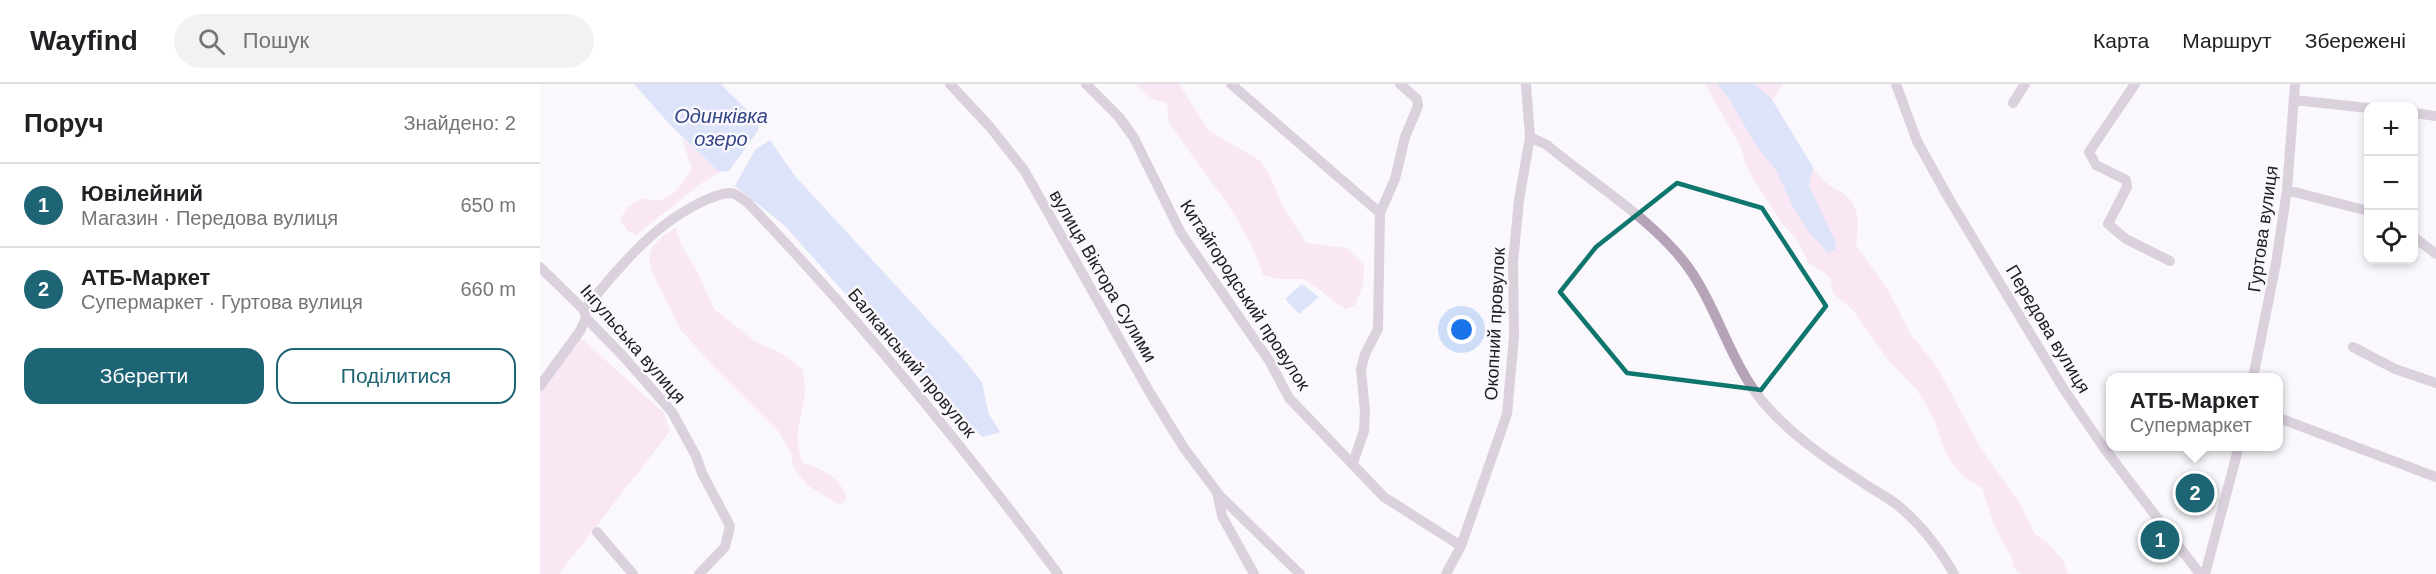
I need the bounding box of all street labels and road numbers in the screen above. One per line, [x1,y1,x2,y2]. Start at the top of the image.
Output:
street label: Гуртова вулиця [2244,164,2282,294]
street label: вулиця Віктора Сулими [1046,187,1160,365]
street label: Китайгородський провулок [1176,196,1314,394]
street label: Окопний провулок [1481,247,1509,401]
street label: Передова вулиця [2002,261,2094,397]
street label: Інгульська вулиця [576,281,690,407]
street label: Балканський провулок [844,285,980,442]

